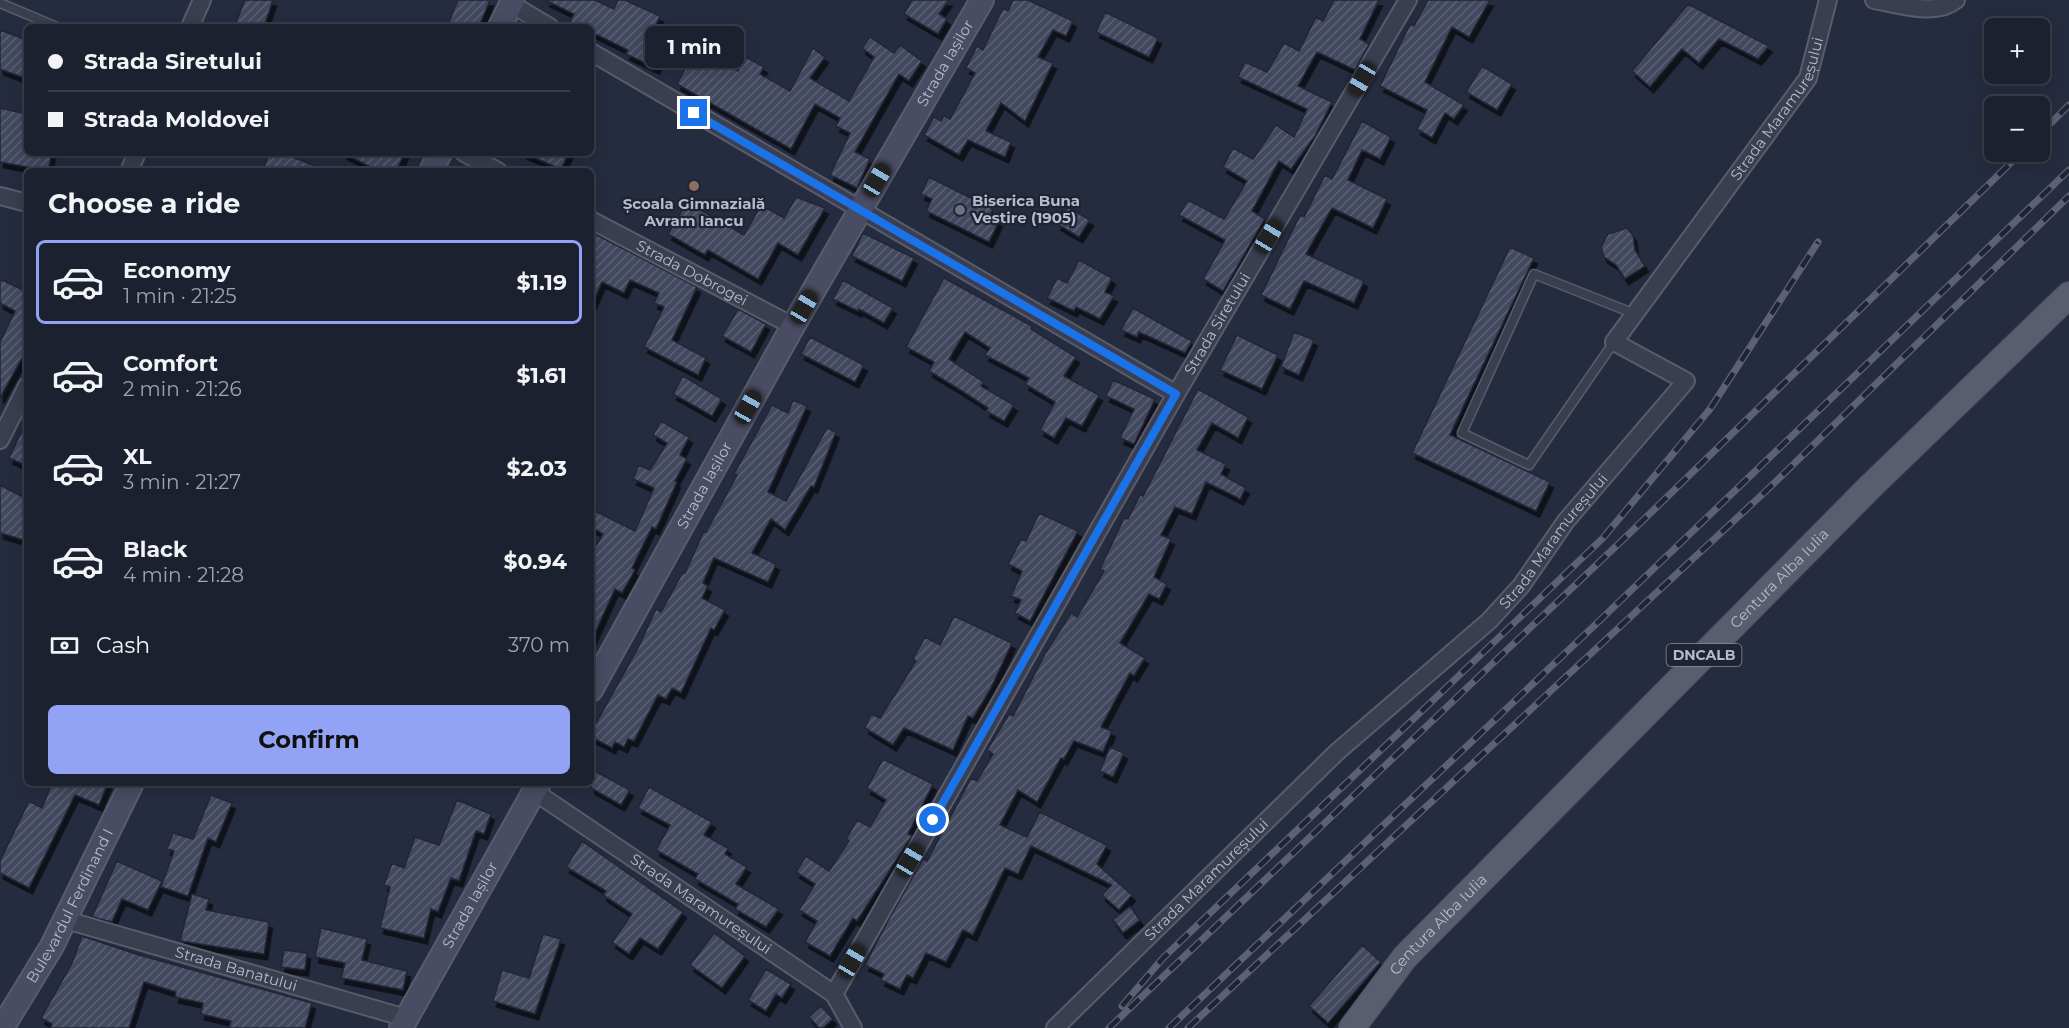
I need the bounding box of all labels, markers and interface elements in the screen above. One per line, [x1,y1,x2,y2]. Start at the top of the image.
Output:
street label: Strada Iașilor [912,16,977,110]
map controls [1984,18,2050,162]
button: + [1984,18,2050,84]
callout: 1 min [644,26,744,68]
text: 1 min [667,35,722,59]
street label: Strada Maramureșului [1726,35,1827,184]
text: Strada Siretului [84,48,262,75]
car [1345,59,1379,99]
button: − [1984,96,2050,162]
route end [680,99,707,126]
text: Strada Moldovei [84,106,270,133]
car [860,160,894,200]
marker: Școala Gimnazială Avram Iancu [687,179,701,193]
text: Choose a ride [48,187,240,220]
place label: Biserica Buna Vestire (1905) [971,191,1080,227]
place label: Școala Gimnazială Avram Iancu [623,194,765,230]
marker: Biserica Buna Vestire (1905) [953,203,967,217]
car [1252,216,1286,256]
street label: Strada Dobrogei [633,236,751,310]
icon: car [51,255,105,309]
text: Economy [123,257,231,284]
text: $1.19 [517,269,567,296]
street label: Strada Siretului [1179,269,1254,378]
text: 1 min · 21:25 [123,284,237,308]
car [787,287,821,327]
icon: car [51,348,105,402]
text: Comfort [123,350,218,377]
text: $1.61 [516,362,567,389]
text: 2 min · 21:26 [123,377,242,401]
car [731,387,765,427]
street label: Strada Iașilor [672,438,736,532]
icon: car [51,441,105,495]
text: XL [123,443,152,470]
text: $2.03 [507,455,567,482]
street label: Strada Maramureșului [1495,469,1612,613]
text: 3 min · 21:27 [123,470,241,494]
street label: Centura Alba Iulia [1725,524,1833,632]
icon: car [51,534,105,588]
text: Black [123,536,187,563]
text: $0.94 [503,548,567,575]
text: 4 min · 21:28 [123,563,244,587]
icon: cash [48,629,81,662]
text: Cash [96,632,150,659]
text: 370 m [508,633,570,657]
road number: DNCALB [1666,644,1742,666]
button: Confirm [48,705,570,774]
route start [919,806,946,833]
street label: Strada Maramureșului [1140,814,1272,944]
street label: Bulevardul Ferdinand I [22,825,117,986]
car [893,840,927,880]
street label: Strada Maramureșului [627,849,775,958]
street label: Strada Iașilor [438,858,502,952]
street label: Centura Alba Iulia [1385,870,1491,979]
car [835,941,869,981]
street label: Strada Banatului [173,942,299,995]

